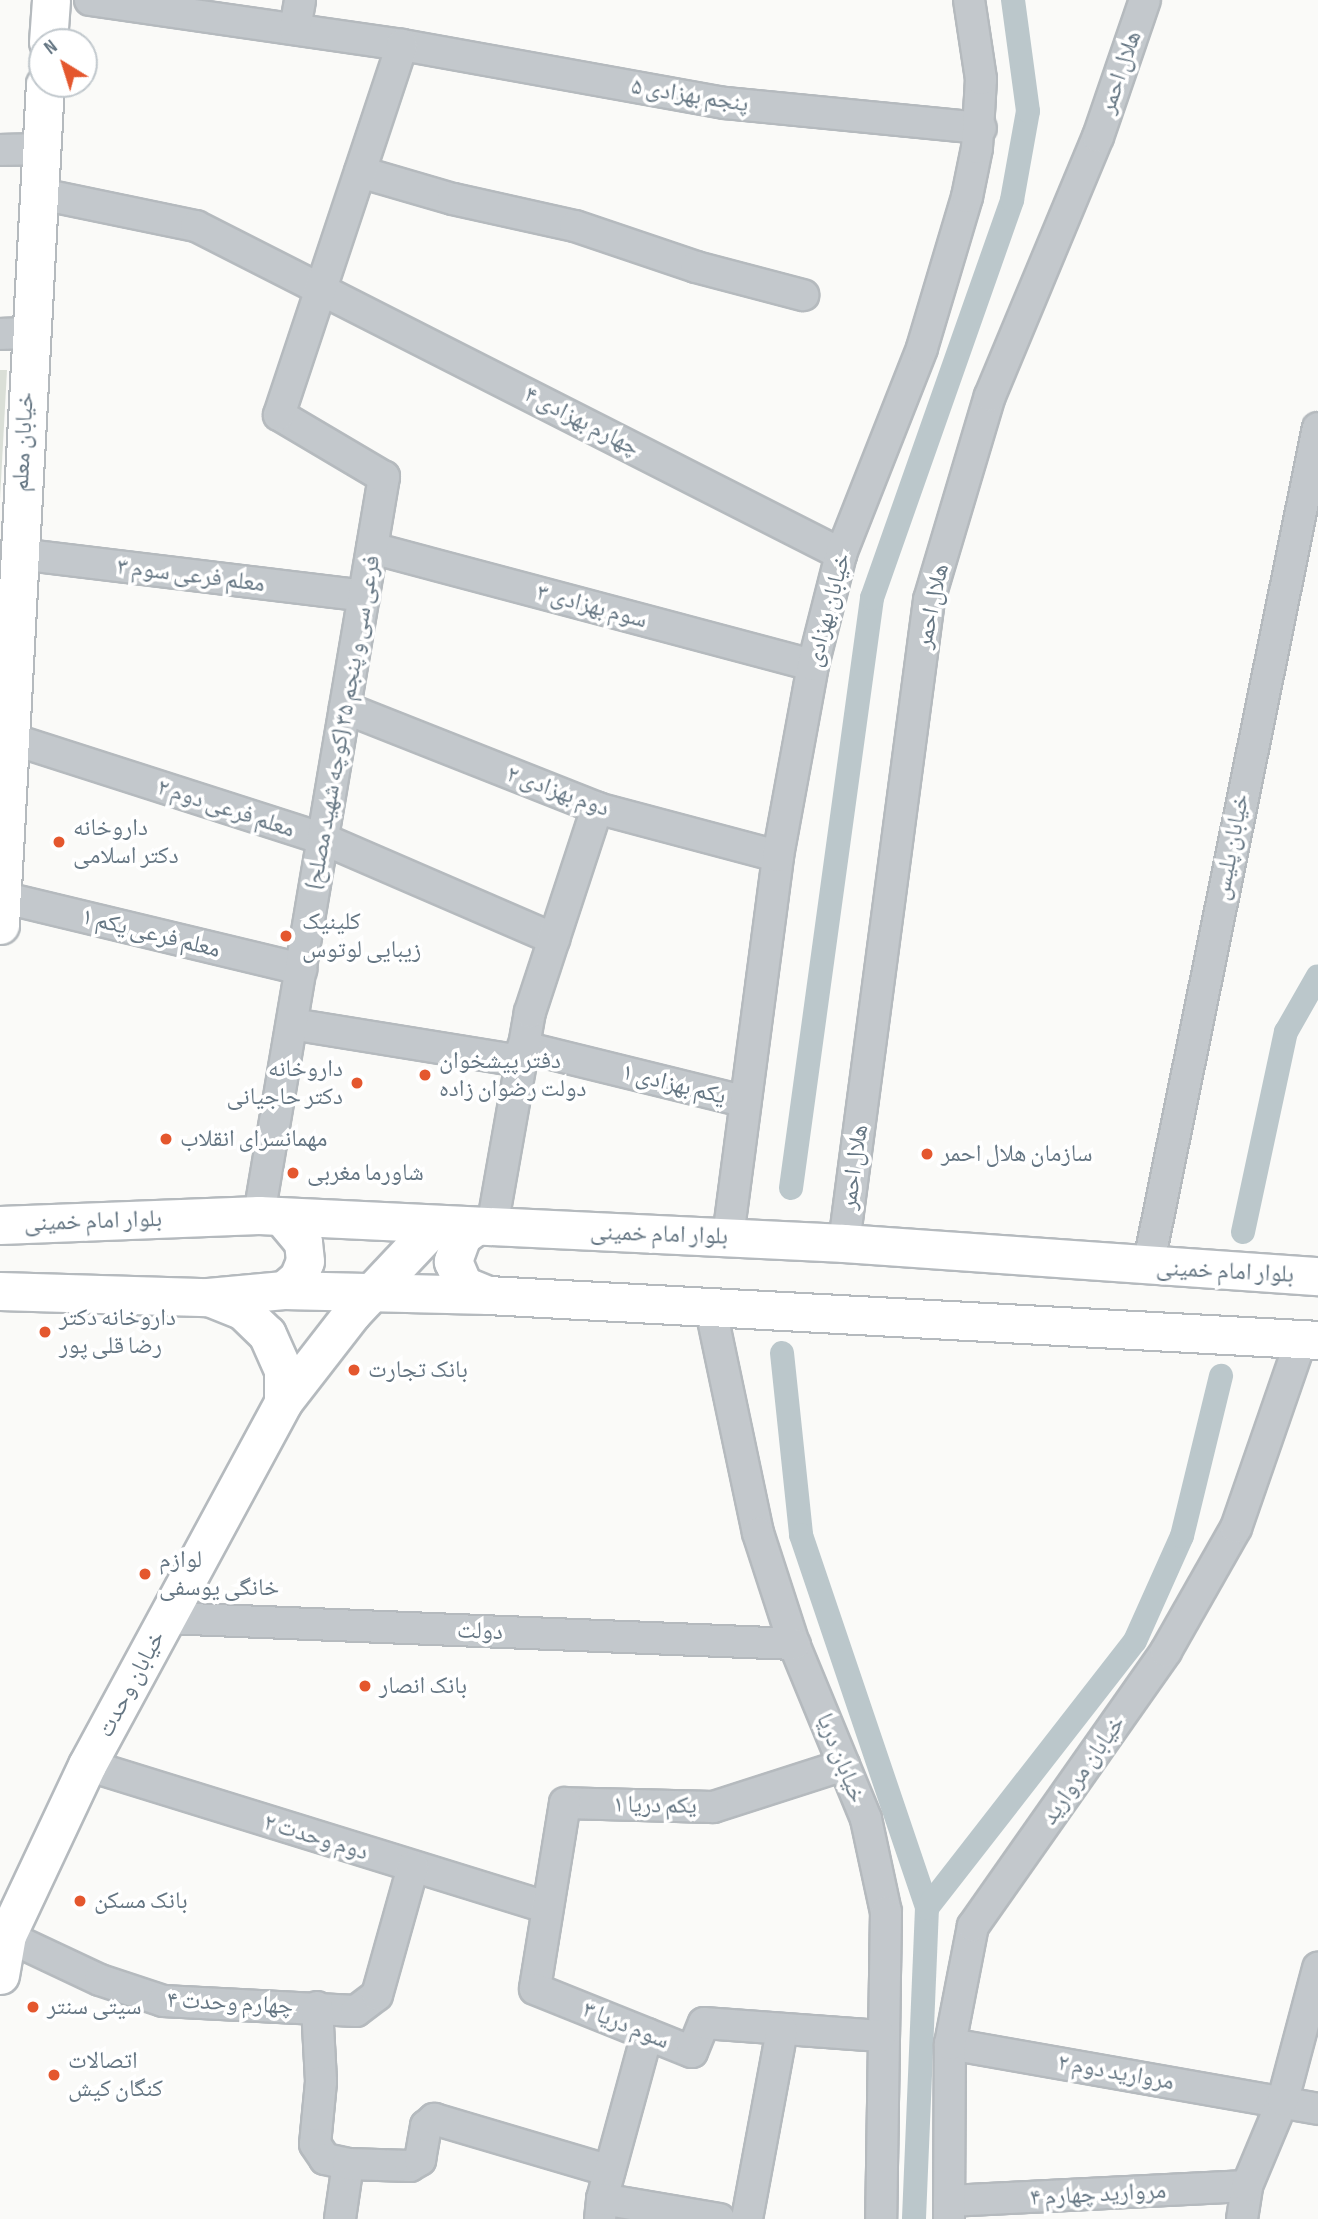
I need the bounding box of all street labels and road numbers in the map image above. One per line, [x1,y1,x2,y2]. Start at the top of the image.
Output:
street label: هلال احمر [1092,27,1148,117]
street label: پنجم بهزادی ۵ [629,72,751,118]
street label: چهارم بهزادی ۴ [519,380,645,462]
street label: خیابان معلم [6,391,40,493]
street label: خیابان بهزادی [799,550,857,670]
street label: معلم فرعی سوم ۳ [115,552,267,598]
street label: فرعی سی و پنجم ۳۵ (کوچه شهید مصلح) [299,553,387,891]
street label: هلال احمر [909,561,955,651]
street label: سوم بهزادی ۳ [534,577,650,635]
street label: دوم بهزادی ۲ [503,759,613,823]
street label: معلم فرعی دوم ۲ [154,772,298,844]
street label: خیابان پلیس [1207,791,1255,903]
street label: معلم فرعی یکم ۱ [79,902,223,964]
street label: یکم بهزادی ۱ [619,1057,729,1111]
street label: هلال احمر [834,1123,874,1211]
street label: بلوار امام خمینی [23,1204,163,1238]
street label: بلوار امام خمینی [589,1217,729,1251]
street label: بلوار امام خمینی [1155,1253,1295,1289]
street label: دولت [457,1616,503,1646]
street label: خیابان وحدت [91,1626,171,1742]
street label: خیابان دریا [810,1709,872,1807]
street label: خیابان مروارید [1035,1710,1131,1830]
street label: یکم دریا ۱ [613,1790,697,1820]
street label: دوم وحدت ۲ [260,1807,372,1867]
street label: چهارم وحدت ۴ [166,1985,294,2021]
street label: سوم دریا ۳ [579,1995,673,2055]
street label: مروارید دوم ۲ [1056,2048,1176,2096]
street label: مروارید چهارم ۴ [1029,2176,1167,2212]

